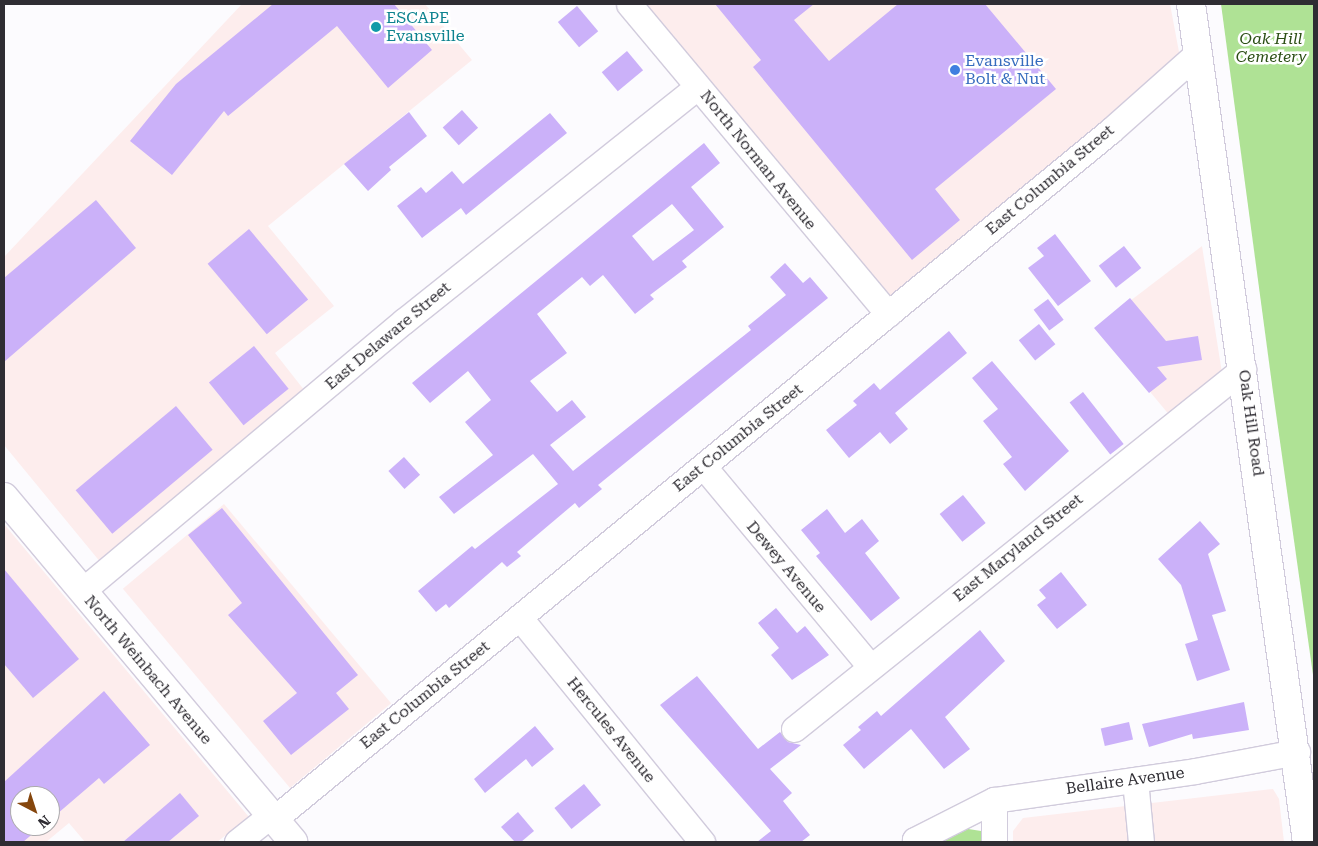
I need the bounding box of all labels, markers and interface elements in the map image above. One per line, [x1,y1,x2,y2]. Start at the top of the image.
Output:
place label: ESCAPE Evansville [386,8,465,46]
marker: ESCAPE Evansville [370,21,382,33]
park label: Oak Hill Cemetery [1236,29,1306,67]
place label: Evansville Bolt & Nut [965,51,1045,89]
marker: Evansville Bolt & Nut [949,64,961,76]
street label: North Norman Avenue [696,86,820,234]
street label: East Columbia Street [982,121,1118,239]
street label: East Delaware Street [321,278,455,394]
street label: Oak Hill Road [1234,369,1268,477]
street label: East Columbia Street [669,380,807,496]
street label: East Maryland Street [949,490,1087,606]
street label: Dewey Avenue [742,517,830,617]
street label: North Weinbach Avenue [80,592,216,748]
street label: East Columbia Street [356,637,494,753]
street label: Hercules Avenue [563,673,659,787]
street label: Bellaire Avenue [1064,763,1186,799]
north arrow [10,786,60,836]
text: N [35,812,53,831]

